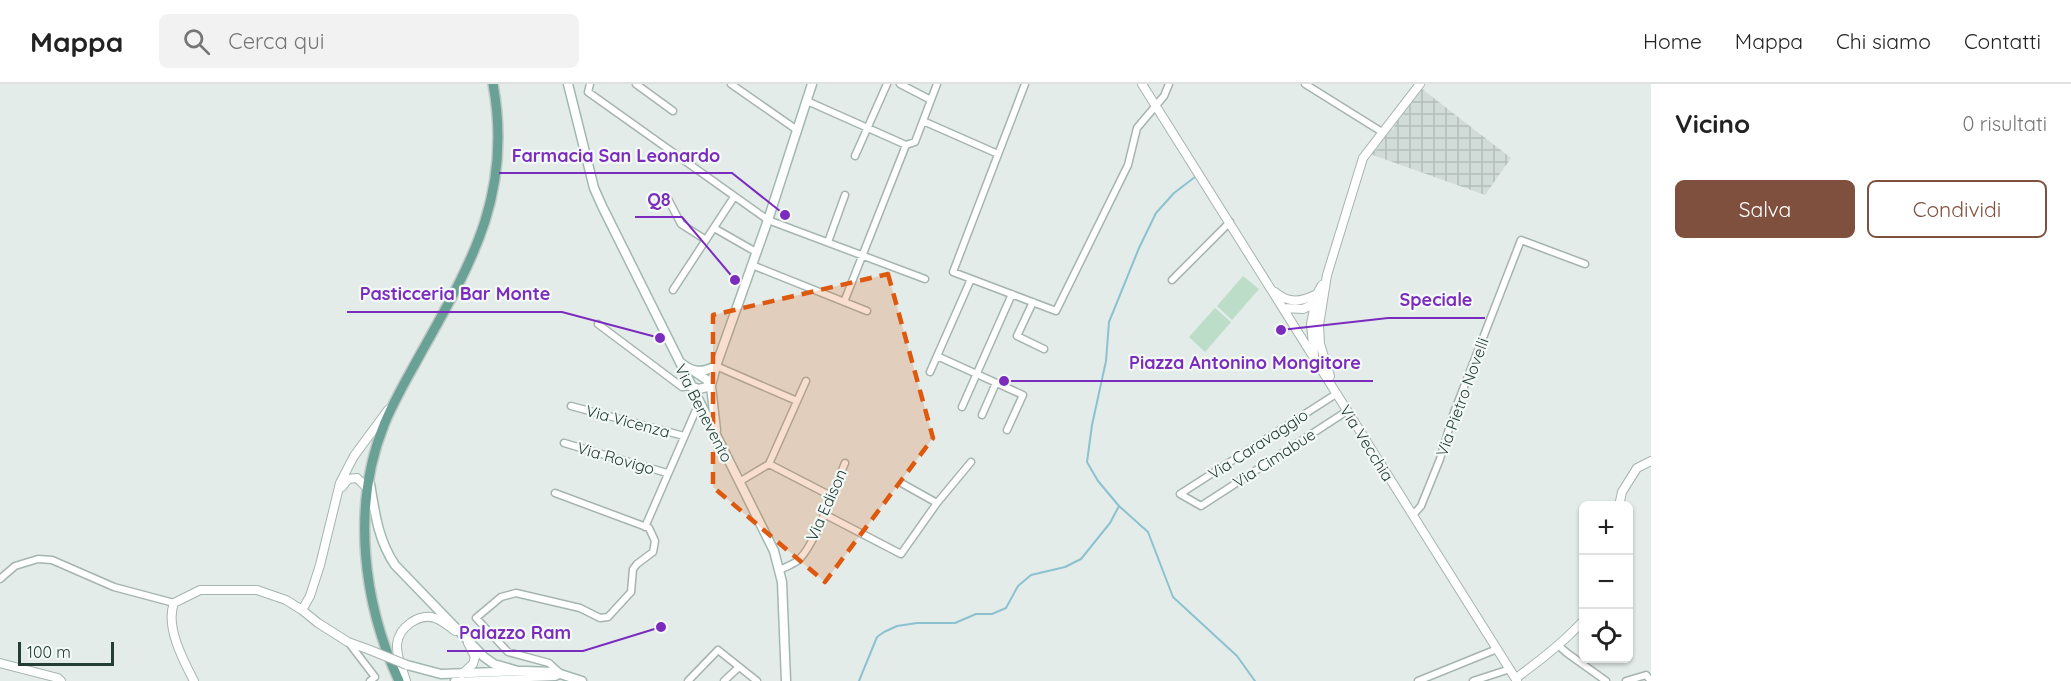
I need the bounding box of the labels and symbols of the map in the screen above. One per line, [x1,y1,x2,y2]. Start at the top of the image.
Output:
callout: Farmacia San Leonardo [499,137,732,173]
text: Farmacia San Leonardo [512,144,720,167]
callout: Q8 [635,181,682,217]
text: Q8 [647,188,671,211]
callout: Pasticceria Bar Monte [347,276,562,312]
text: Pasticceria Bar Monte [360,282,550,305]
callout: Speciale [1388,282,1485,318]
text: Speciale [1400,288,1472,311]
street label: Via Pietro Novelli [1431,335,1493,459]
callout: Piazza Antonino Mongitore [1118,345,1373,381]
text: Piazza Antonino Mongitore [1129,351,1361,374]
street label: Via Benevento [671,361,737,465]
street label: Via Vicenza [584,400,672,442]
street label: Via Vecchia [1336,401,1398,485]
street label: Via Caravaggio [1204,404,1312,484]
street label: Via Cimabue [1229,424,1319,492]
street label: Via Rovigo [575,437,657,479]
street label: Via Edison [801,466,851,544]
callout: Palazzo Ram [447,615,583,651]
text: Palazzo Ram [459,621,571,644]
scale bar [18,639,114,666]

